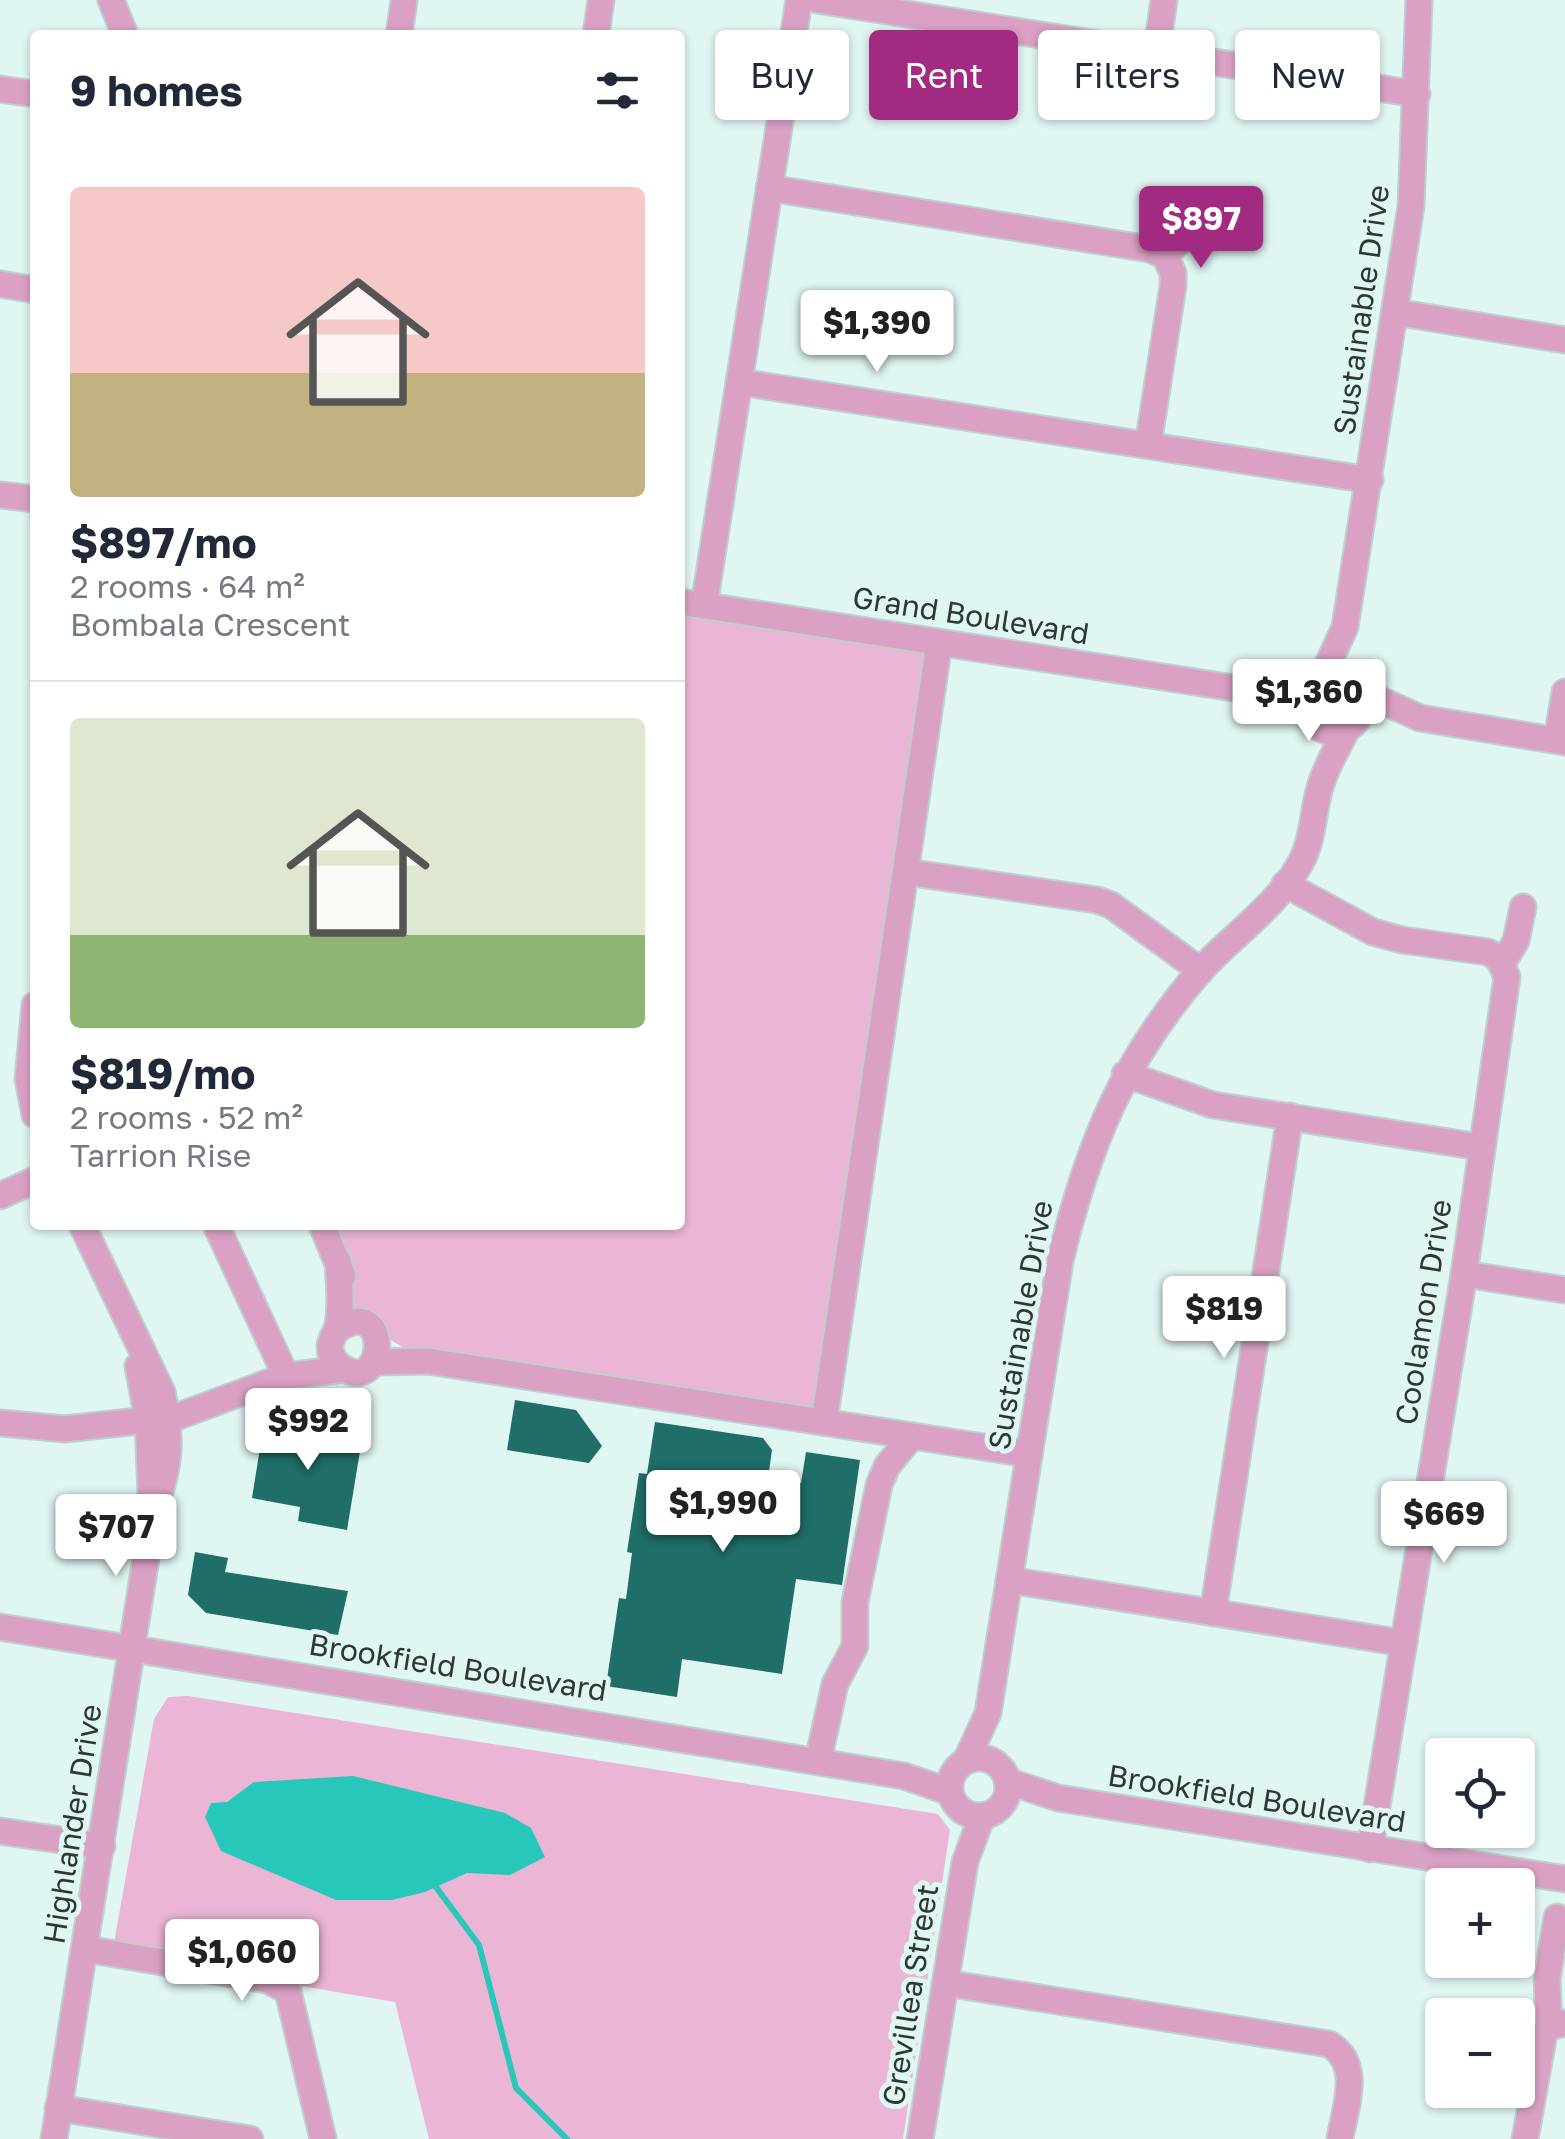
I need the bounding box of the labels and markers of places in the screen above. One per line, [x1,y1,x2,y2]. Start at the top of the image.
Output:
pin: $897 [1142,186,1260,271]
pin: $1,390 [796,290,958,375]
pin: $1,360 [1228,659,1390,744]
pin: $819 [1165,1276,1283,1361]
pin: $992 [249,1388,367,1473]
pin: $1,990 [642,1470,804,1555]
pin: $669 [1385,1481,1503,1566]
pin: $707 [57,1494,175,1579]
pin: $1,060 [161,1919,323,2004]

